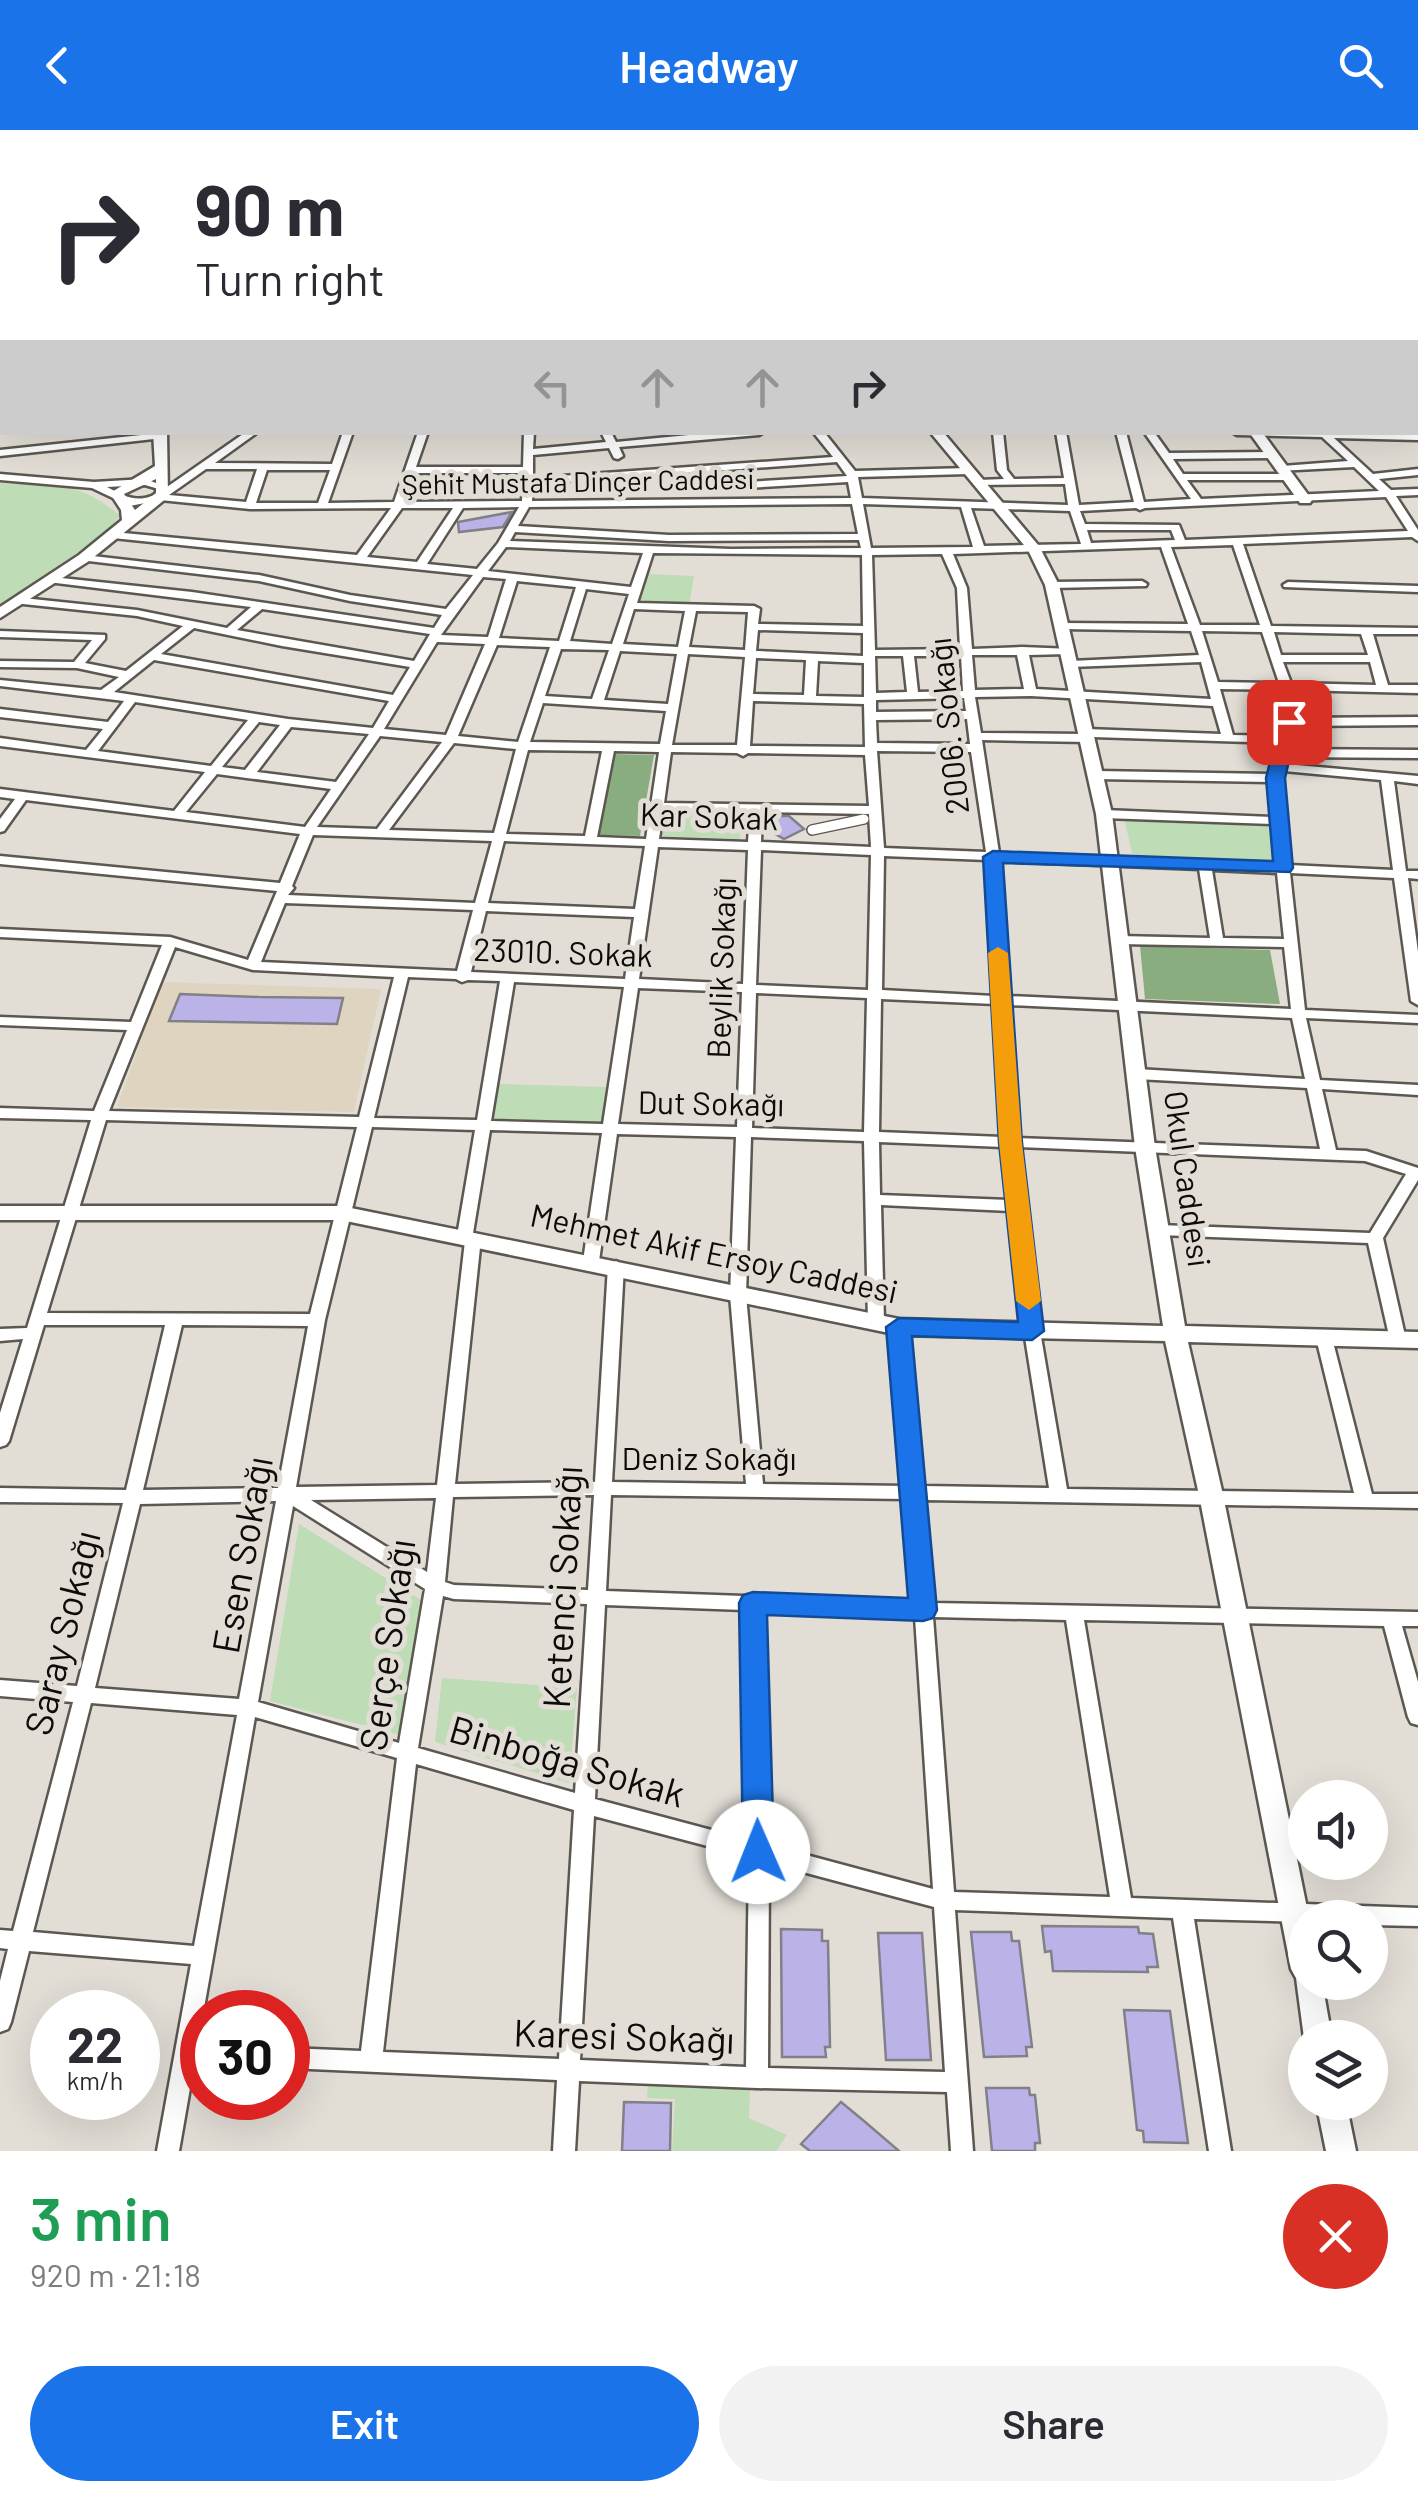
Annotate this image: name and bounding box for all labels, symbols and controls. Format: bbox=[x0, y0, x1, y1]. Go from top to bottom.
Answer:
icon: back bbox=[30, 38, 85, 93]
text: Headway bbox=[619, 38, 799, 92]
icon: search bbox=[1333, 38, 1388, 93]
text: 90 m bbox=[195, 166, 345, 250]
icon: right bbox=[30, 170, 160, 300]
text: Turn right bbox=[195, 251, 385, 305]
icon: left bbox=[525, 360, 580, 415]
icon: ahead bbox=[630, 360, 685, 415]
icon: ahead bbox=[735, 360, 790, 415]
icon: right bbox=[840, 360, 895, 415]
street label: Şehit Mustafa Dinçer Caddesi bbox=[401, 461, 755, 501]
street label: 2006. Sokağı bbox=[919, 636, 975, 816]
pin bbox=[1247, 680, 1332, 765]
icon: arrive bbox=[1262, 695, 1317, 750]
street label: Kar Sokak bbox=[639, 794, 779, 836]
street label: Beylik Sokağı bbox=[698, 877, 742, 1059]
street label: 23010. Sokak bbox=[473, 929, 653, 973]
street label: Dut Sokağı bbox=[637, 1082, 785, 1122]
street label: Okul Caddesi bbox=[1158, 1088, 1220, 1269]
street label: Mehmet Akif Ersoy Caddesi bbox=[527, 1194, 902, 1310]
street label: Deniz Sokağı bbox=[621, 1438, 797, 1476]
street label: Esen Sokağı bbox=[201, 1453, 281, 1657]
street label: Ketenci Sokağı bbox=[532, 1464, 590, 1709]
street label: Saray Sokağı bbox=[13, 1526, 109, 1739]
street label: Serçe Sokağı bbox=[348, 1536, 424, 1753]
street label: Binboğa Sokak bbox=[445, 1705, 690, 1816]
map controls bbox=[1288, 1780, 1388, 2120]
button: sound bbox=[1288, 1780, 1388, 1880]
position arrow bbox=[706, 1800, 810, 1904]
button: search bbox=[1288, 1900, 1388, 2000]
speed limit sign: 30 bbox=[180, 1990, 310, 2120]
street label: Karesi Sokağı bbox=[513, 2008, 735, 2062]
text: 22 bbox=[67, 2013, 123, 2073]
button: layers bbox=[1288, 2020, 1388, 2120]
text: km/h bbox=[67, 2065, 123, 2095]
text: 3 min bbox=[30, 2181, 172, 2253]
button: close bbox=[1283, 2184, 1388, 2289]
text: 920 m · 21:18 bbox=[30, 2255, 201, 2293]
button: Exit bbox=[30, 2366, 699, 2481]
button: Share bbox=[719, 2366, 1388, 2481]

